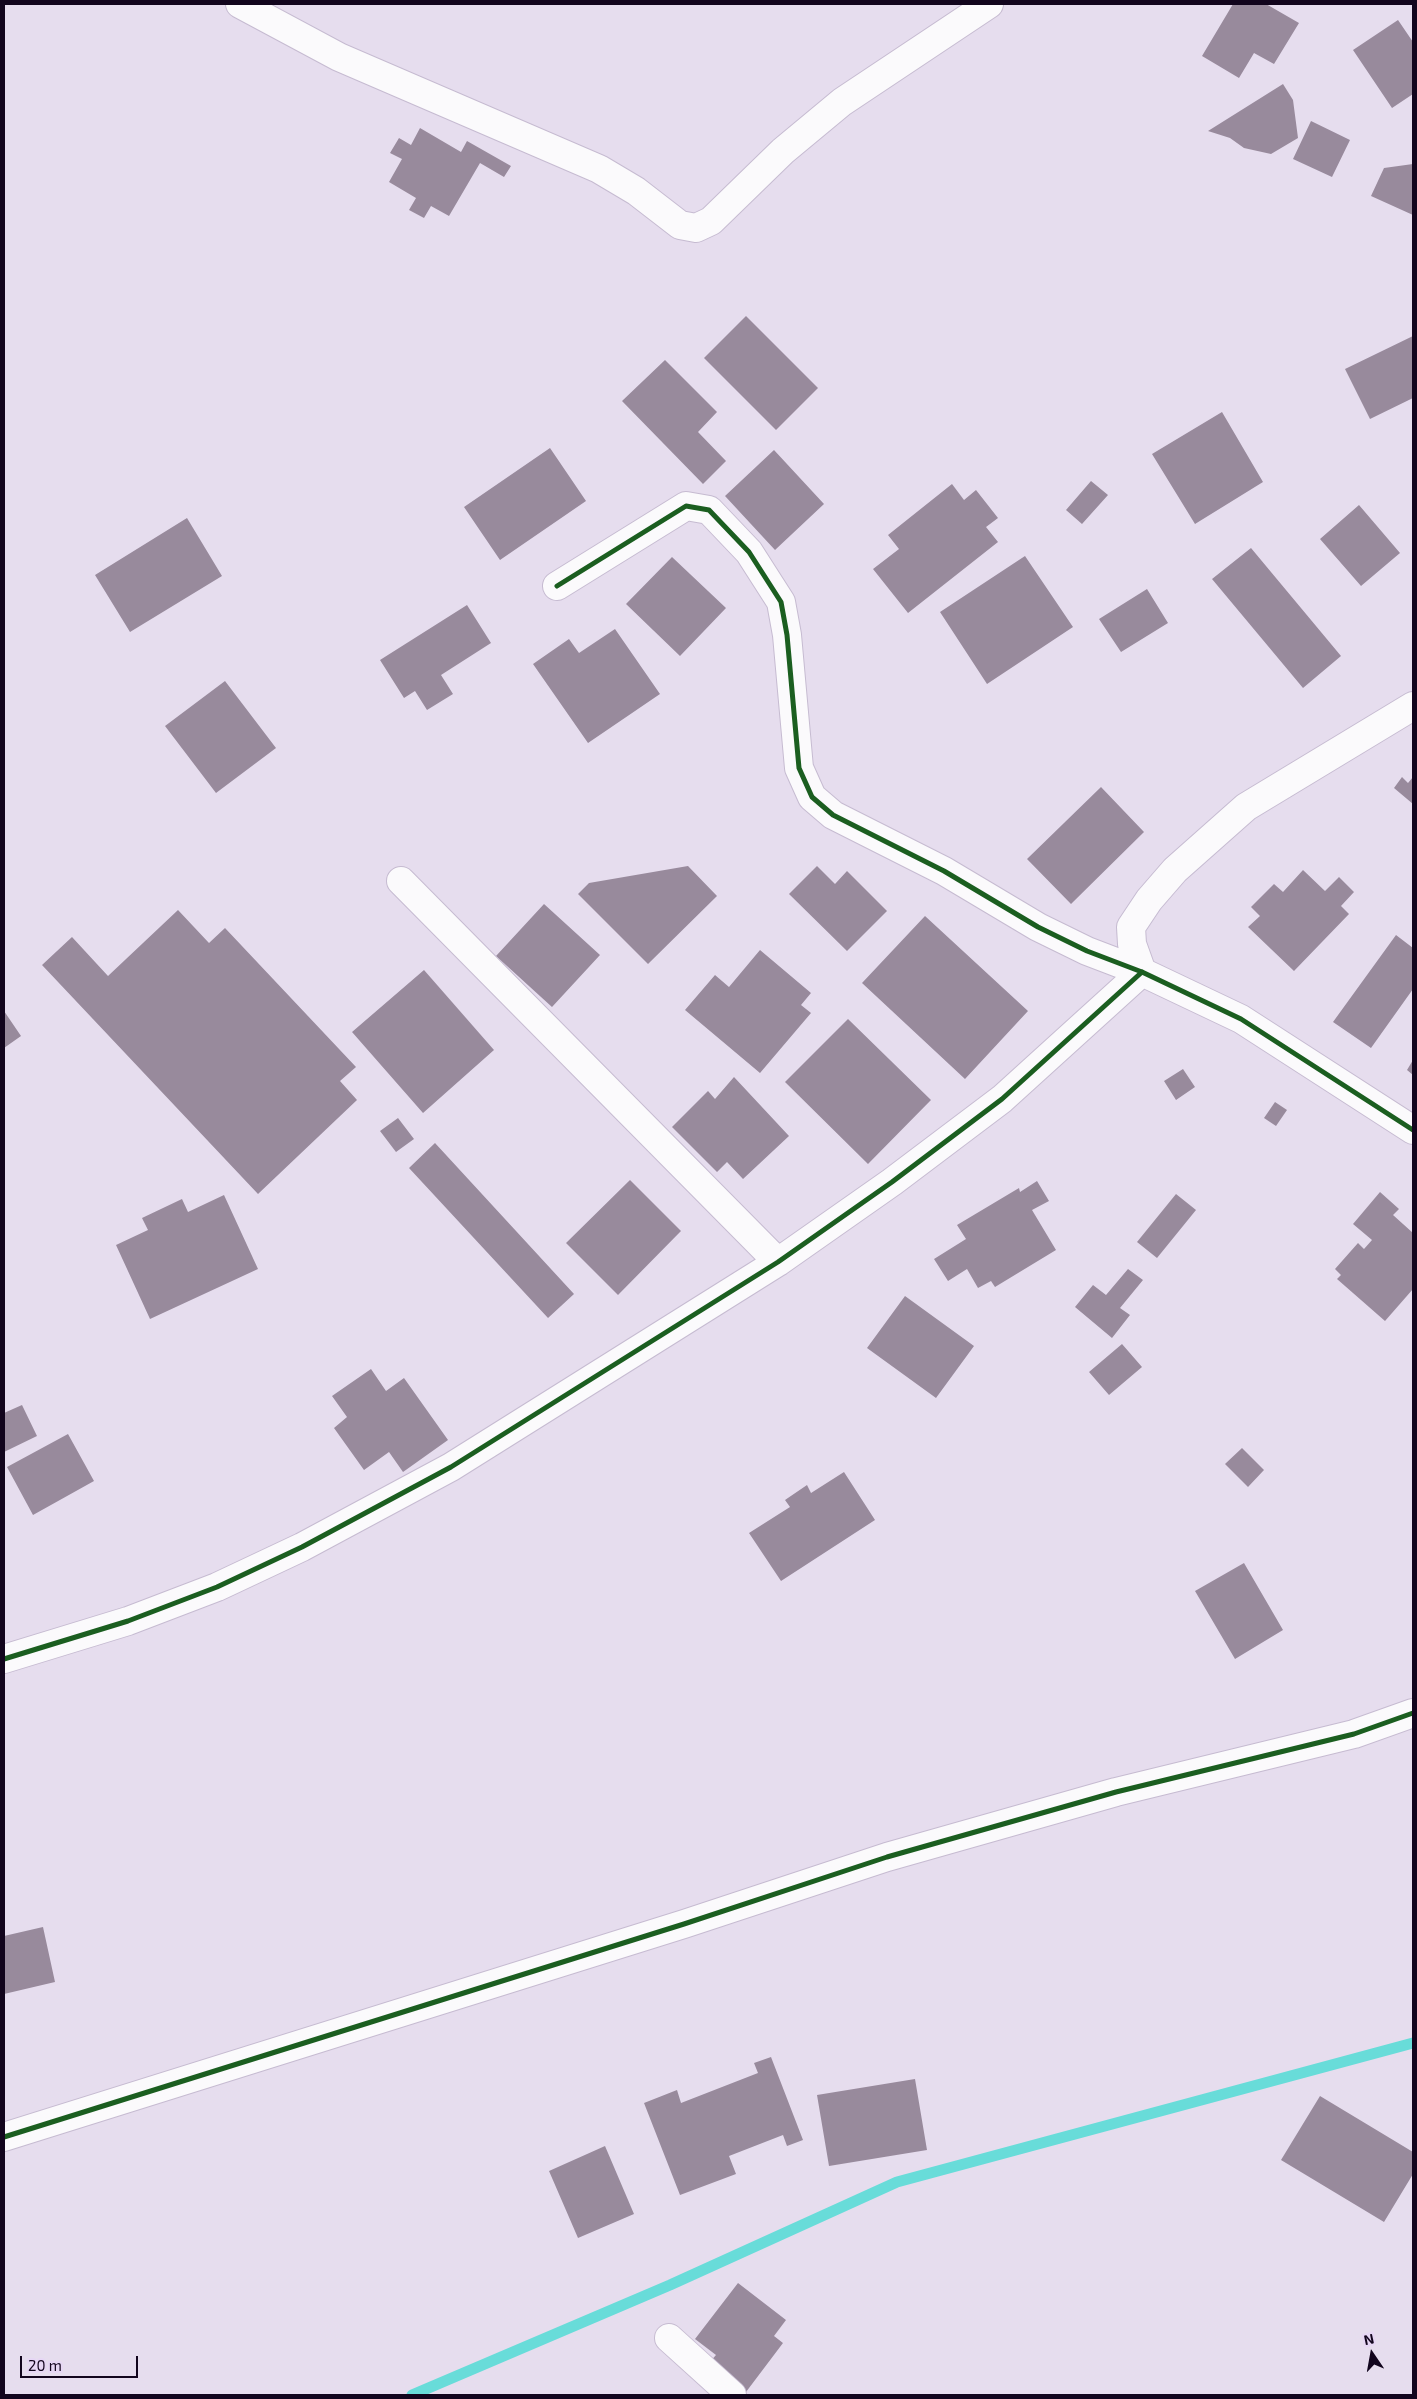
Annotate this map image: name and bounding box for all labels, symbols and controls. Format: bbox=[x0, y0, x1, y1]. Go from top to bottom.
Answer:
north arrow bbox=[1347, 2329, 1397, 2379]
text: N bbox=[1362, 2329, 1375, 2348]
scale bar bbox=[22, 2346, 140, 2378]
text: 20 m bbox=[28, 2356, 62, 2374]

